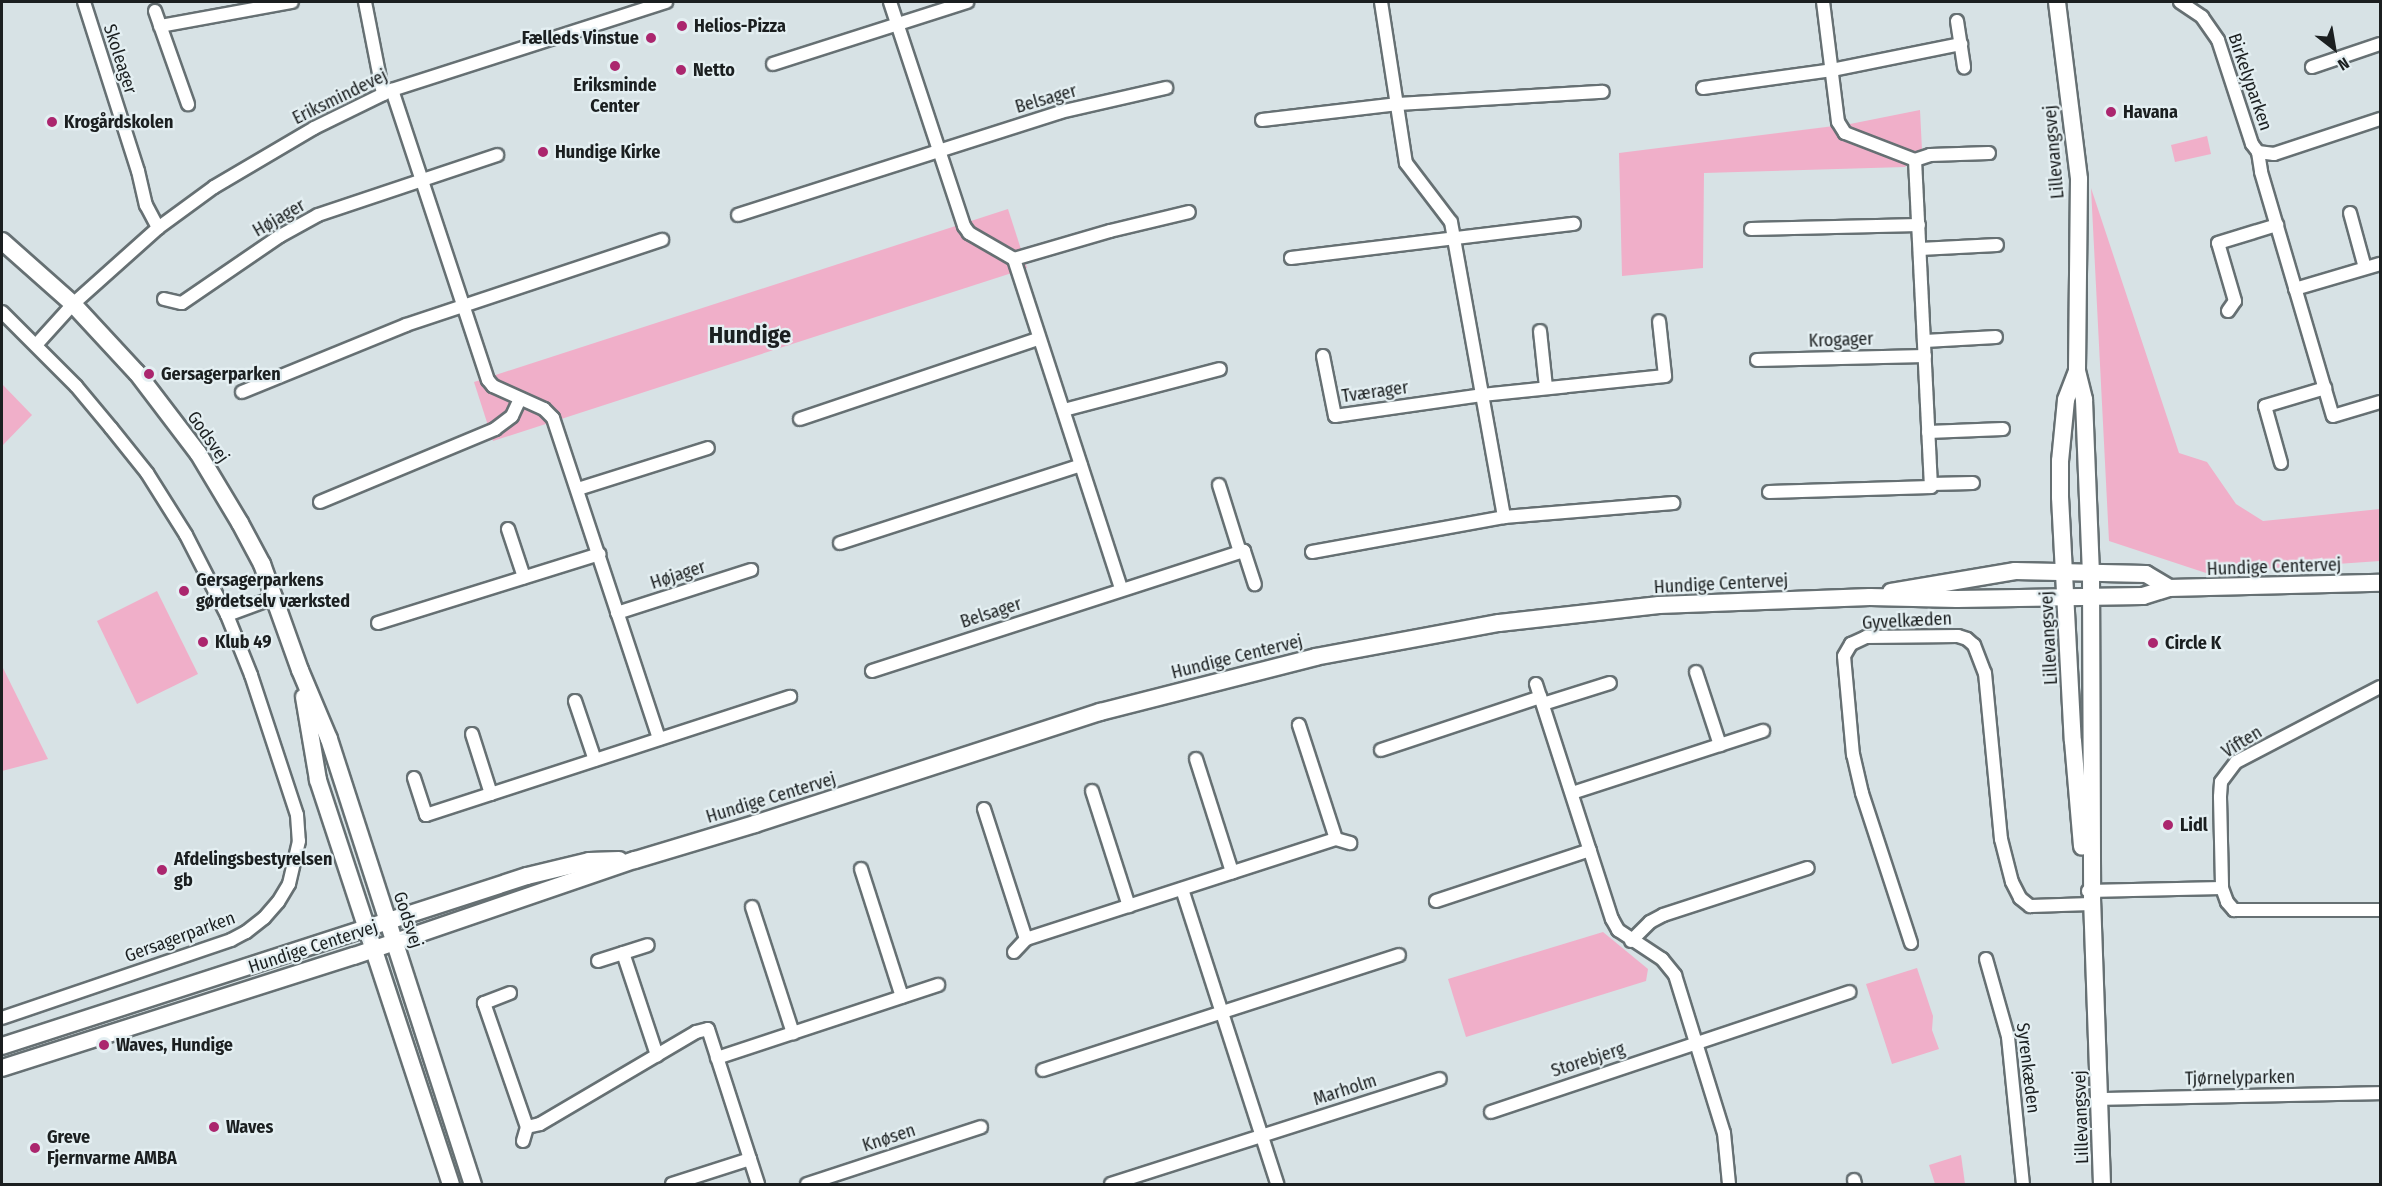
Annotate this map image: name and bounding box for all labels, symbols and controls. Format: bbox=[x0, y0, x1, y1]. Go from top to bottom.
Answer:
place label: Helios-Pizza bbox=[694, 15, 786, 37]
north arrow bbox=[2304, 18, 2364, 78]
marker: Helios-Pizza bbox=[675, 19, 689, 33]
street label: Skoleager bbox=[99, 21, 141, 97]
place label: Fælleds Vinstue bbox=[522, 27, 639, 49]
street label: Birkelyparken bbox=[2223, 30, 2277, 134]
marker: Fælleds Vinstue bbox=[644, 31, 658, 45]
text: N bbox=[2335, 53, 2353, 74]
marker: Eriksminde Center bbox=[608, 59, 622, 73]
place label: Netto bbox=[693, 59, 735, 81]
marker: Netto bbox=[674, 63, 688, 77]
street label: Eriksmindevej bbox=[289, 65, 391, 129]
place label: Eriksminde Center bbox=[573, 75, 657, 118]
street label: Belsager bbox=[1013, 80, 1079, 118]
place label: Havana bbox=[2123, 101, 2178, 123]
street label: Lillevangsvej bbox=[2039, 104, 2069, 200]
marker: Havana bbox=[2104, 105, 2118, 119]
place label: Krogårdskolen bbox=[64, 111, 173, 133]
marker: Krogårdskolen bbox=[45, 115, 59, 129]
place label: Hundige Kirke bbox=[555, 141, 660, 163]
marker: Hundige Kirke bbox=[536, 145, 550, 159]
street label: Højager bbox=[249, 194, 309, 242]
district label: Hundige bbox=[709, 322, 791, 350]
street label: Krogager bbox=[1808, 328, 1874, 352]
place label: Gersagerparken bbox=[161, 363, 281, 385]
marker: Gersagerparken bbox=[142, 367, 156, 381]
street label: Tværager bbox=[1340, 377, 1410, 407]
street label: Godsvej bbox=[182, 407, 234, 467]
street label: Hundige Centervej bbox=[2206, 554, 2342, 580]
street label: Højager bbox=[648, 556, 708, 594]
place label: Gersagerparkens gørdetselv værksted bbox=[196, 570, 350, 612]
street label: Hundige Centervej bbox=[1653, 570, 1789, 598]
marker: Gersagerparkens gørdetselv værksted bbox=[177, 584, 191, 598]
street label: Lillevangsvej bbox=[2036, 591, 2062, 685]
street label: Belsager bbox=[958, 593, 1024, 633]
street label: Gyvelkæden bbox=[1862, 608, 1952, 634]
street label: Hundige Centervej bbox=[1169, 630, 1305, 684]
place label: Klub 49 bbox=[215, 631, 271, 653]
place label: Circle K bbox=[2165, 632, 2221, 654]
marker: Klub 49 bbox=[196, 635, 210, 649]
marker: Circle K bbox=[2146, 636, 2160, 650]
street label: Viften bbox=[2218, 721, 2266, 763]
street label: Hundige Centervej bbox=[703, 768, 839, 828]
place label: Lidl bbox=[2180, 814, 2208, 836]
marker: Lidl bbox=[2161, 818, 2175, 832]
place label: Afdelingsbestyrelsen gb bbox=[174, 849, 332, 892]
marker: Afdelingsbestyrelsen gb bbox=[155, 863, 169, 877]
street label: Godsvej bbox=[389, 889, 427, 951]
street label: Gersagerparken bbox=[122, 907, 238, 967]
street label: Hundige Centervej bbox=[246, 916, 380, 978]
street label: Syrenkæden bbox=[2012, 1022, 2044, 1114]
place label: Waves, Hundige bbox=[116, 1034, 233, 1056]
marker: Waves, Hundige bbox=[97, 1038, 111, 1052]
street label: Storebjerg bbox=[1548, 1038, 1628, 1082]
street label: Tjørnelyparken bbox=[2185, 1066, 2295, 1090]
street label: Marholm bbox=[1311, 1070, 1379, 1110]
street label: Lillevangsvej bbox=[2069, 1070, 2093, 1164]
place label: Waves bbox=[226, 1116, 273, 1138]
street label: Knøsen bbox=[860, 1119, 918, 1157]
marker: Waves bbox=[207, 1120, 221, 1134]
place label: Greve Fjernvarme AMBA bbox=[47, 1127, 177, 1170]
marker: Greve Fjernvarme AMBA bbox=[28, 1141, 42, 1155]

